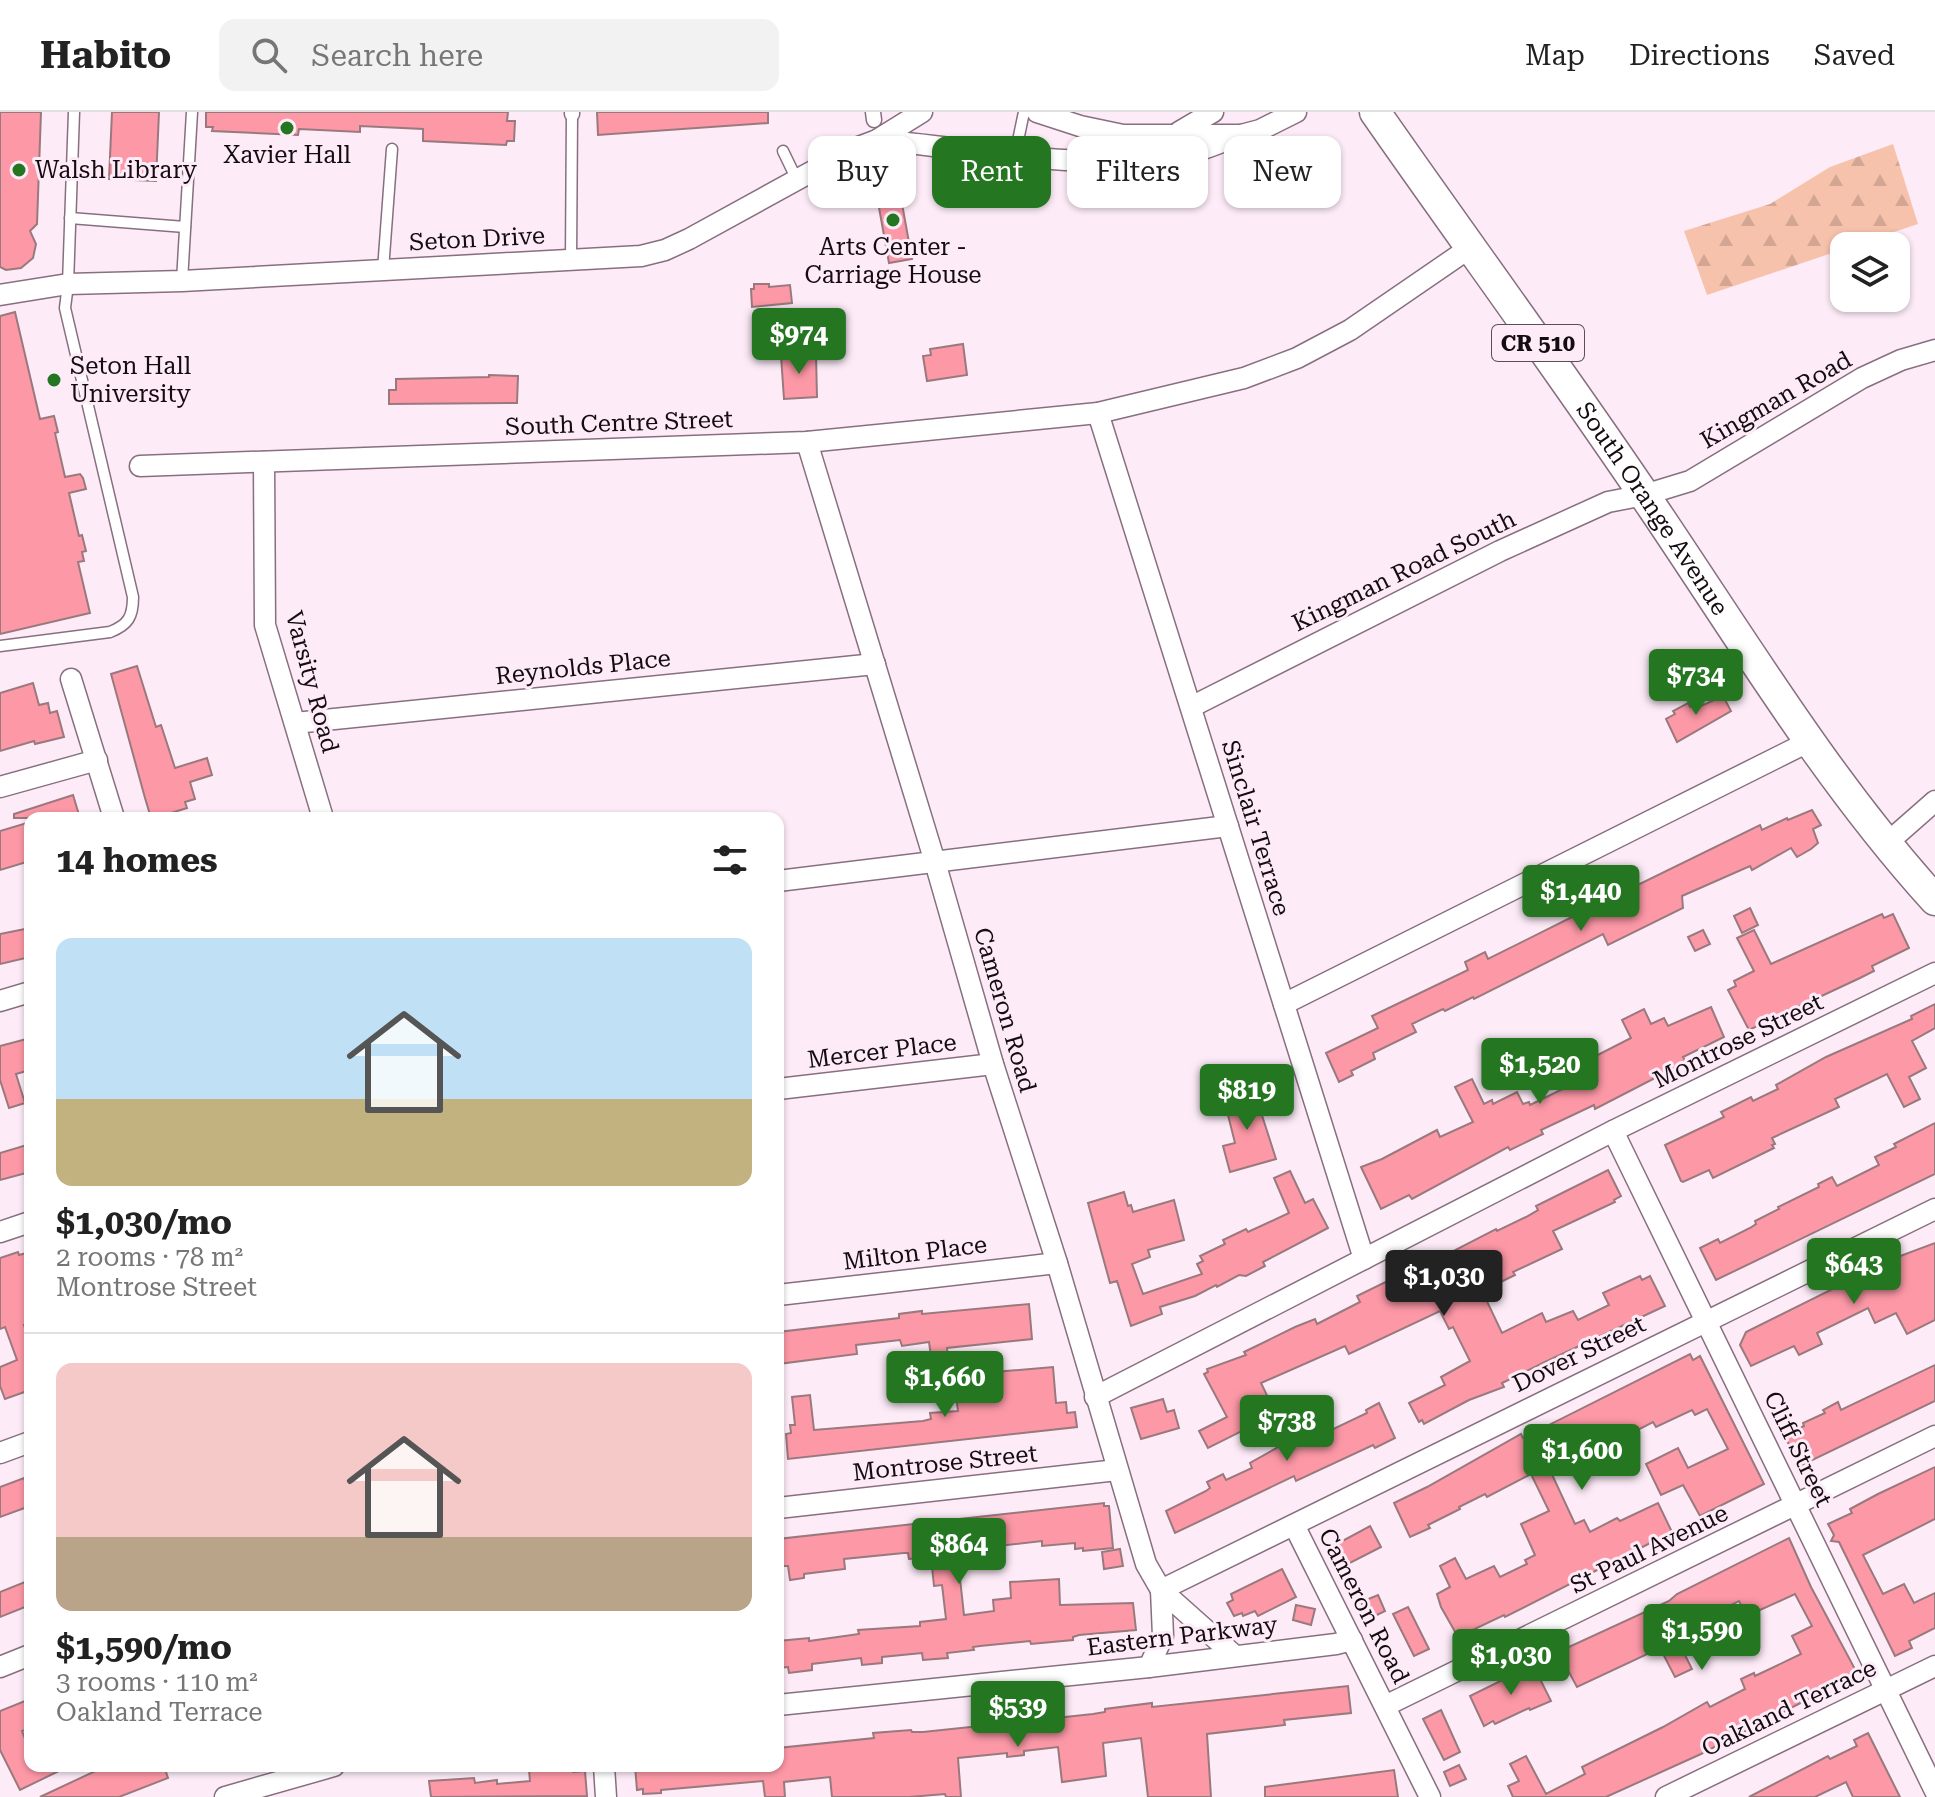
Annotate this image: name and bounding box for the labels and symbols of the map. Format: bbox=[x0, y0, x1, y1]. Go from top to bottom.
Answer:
marker: Xavier Hall bbox=[278, 119, 296, 137]
place label: Xavier Hall bbox=[223, 141, 351, 169]
place label: Walsh Library bbox=[35, 156, 198, 184]
marker: Walsh Library bbox=[10, 161, 28, 179]
marker: Arts Center - Carriage House bbox=[884, 211, 902, 229]
street label: Seton Drive bbox=[408, 221, 546, 257]
place label: Arts Center - Carriage House bbox=[805, 233, 981, 289]
pin: $974 bbox=[752, 308, 846, 376]
road number: CR 510 bbox=[1492, 325, 1584, 361]
street label: Kingman Road bbox=[1696, 345, 1856, 455]
place label: Seton Hall University bbox=[70, 352, 192, 408]
marker: Seton Hall University bbox=[45, 371, 63, 389]
street label: South Orange Avenue bbox=[1571, 397, 1734, 620]
street label: South Centre Street bbox=[504, 405, 734, 441]
street label: Kingman Road South bbox=[1288, 505, 1520, 637]
street label: Varsity Road bbox=[280, 608, 344, 756]
street label: Reynolds Place bbox=[494, 644, 672, 690]
pin: $734 bbox=[1649, 649, 1743, 717]
street label: Sinclair Terrace bbox=[1216, 737, 1296, 919]
pin: $1,440 bbox=[1516, 865, 1646, 933]
street label: Cameron Road bbox=[968, 924, 1042, 1096]
street label: Montrose Street bbox=[1648, 988, 1828, 1094]
street label: Mercer Place bbox=[806, 1028, 958, 1074]
pin: $1,520 bbox=[1475, 1038, 1605, 1106]
pin: $819 bbox=[1200, 1064, 1294, 1132]
street label: Milton Place bbox=[841, 1230, 989, 1276]
pin: $643 bbox=[1807, 1238, 1901, 1306]
pin: $1,030 bbox=[1379, 1250, 1509, 1318]
street label: Dover Street bbox=[1508, 1310, 1650, 1398]
pin: $1,660 bbox=[880, 1351, 1010, 1419]
street label: Cliff Street bbox=[1758, 1387, 1838, 1511]
pin: $738 bbox=[1240, 1395, 1334, 1463]
pin: $1,600 bbox=[1517, 1424, 1647, 1492]
street label: Montrose Street bbox=[851, 1439, 1039, 1487]
street label: St Paul Avenue bbox=[1566, 1499, 1732, 1599]
pin: $864 bbox=[912, 1518, 1006, 1586]
street label: Cameron Road bbox=[1313, 1524, 1415, 1688]
pin: $1,590 bbox=[1637, 1604, 1767, 1672]
street label: Eastern Parkway bbox=[1085, 1610, 1280, 1662]
pin: $1,030 bbox=[1446, 1629, 1576, 1697]
street label: Oakland Terrace bbox=[1697, 1654, 1881, 1762]
pin: $539 bbox=[971, 1681, 1065, 1749]

